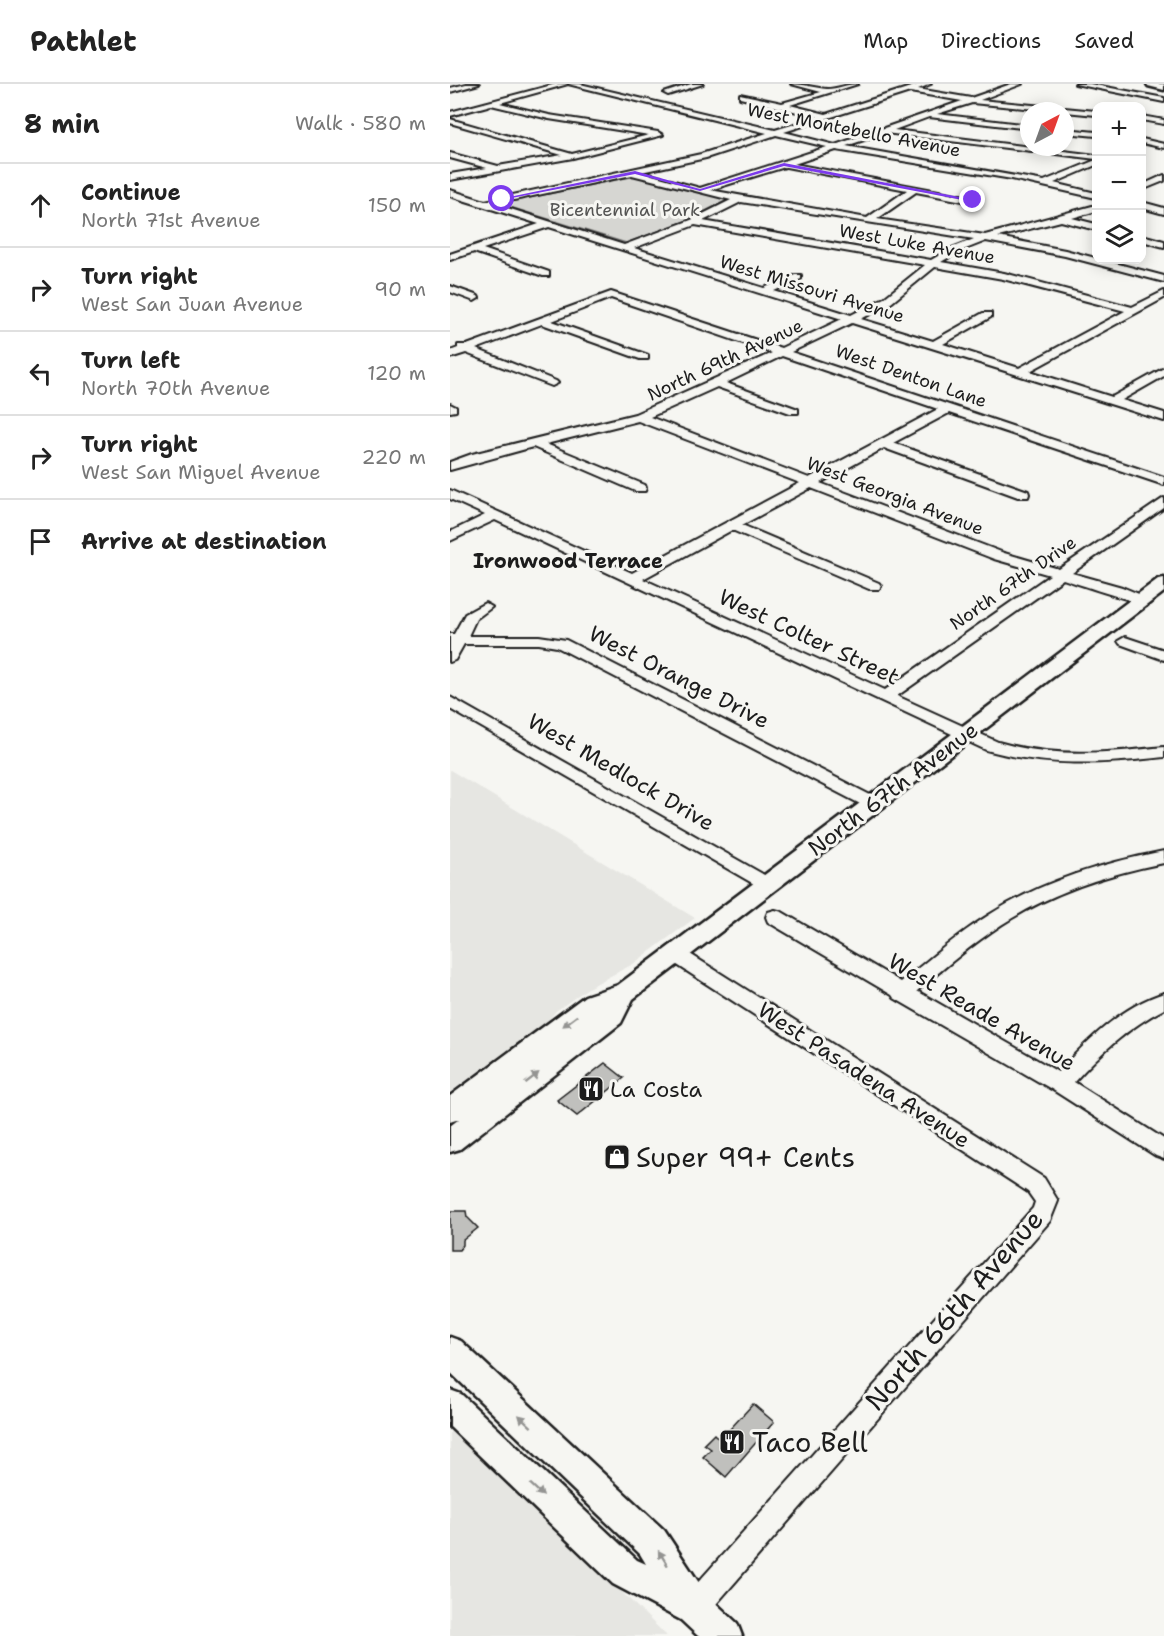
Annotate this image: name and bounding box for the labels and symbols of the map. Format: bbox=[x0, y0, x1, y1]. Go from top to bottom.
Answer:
street label: West Montebello Avenue bbox=[745, 98, 963, 162]
north arrow bbox=[1020, 102, 1074, 156]
route start bbox=[488, 185, 514, 211]
route end bbox=[959, 186, 985, 212]
park label: Bicentennial Park bbox=[550, 198, 700, 222]
street label: West Luke Avenue bbox=[837, 218, 997, 270]
street label: West Missouri Avenue bbox=[717, 249, 907, 329]
street label: North 69th Avenue bbox=[643, 313, 807, 407]
street label: West Denton Lane bbox=[832, 339, 990, 413]
street label: West Georgia Avenue bbox=[803, 451, 987, 541]
street label: North 67th Drive bbox=[945, 530, 1081, 636]
district label: Ironwood Terrace bbox=[473, 548, 663, 574]
street label: West Colter Street bbox=[714, 582, 904, 692]
street label: West Orange Drive bbox=[584, 619, 774, 735]
street label: West Medlock Drive bbox=[522, 707, 720, 837]
street label: North 67th Avenue bbox=[802, 715, 984, 863]
street label: West Reade Avenue bbox=[883, 947, 1081, 1077]
street label: West Pasadena Avenue bbox=[752, 995, 976, 1155]
one-way arrow bbox=[563, 1014, 578, 1026]
one-way arrow bbox=[524, 1071, 540, 1084]
restaurant icon: La Costa bbox=[576, 1074, 606, 1104]
place label: La Costa bbox=[610, 1075, 703, 1104]
place label: Super 99+ Cents bbox=[636, 1139, 855, 1176]
shop icon: Super 99+ Cents bbox=[602, 1142, 632, 1172]
street label: North 66th Avenue bbox=[856, 1202, 1052, 1418]
one-way arrow bbox=[517, 1414, 532, 1428]
place label: Taco Bell bbox=[752, 1424, 868, 1461]
restaurant icon: Taco Bell bbox=[717, 1427, 747, 1457]
one-way arrow bbox=[530, 1482, 544, 1496]
one-way arrow bbox=[657, 1550, 668, 1566]

